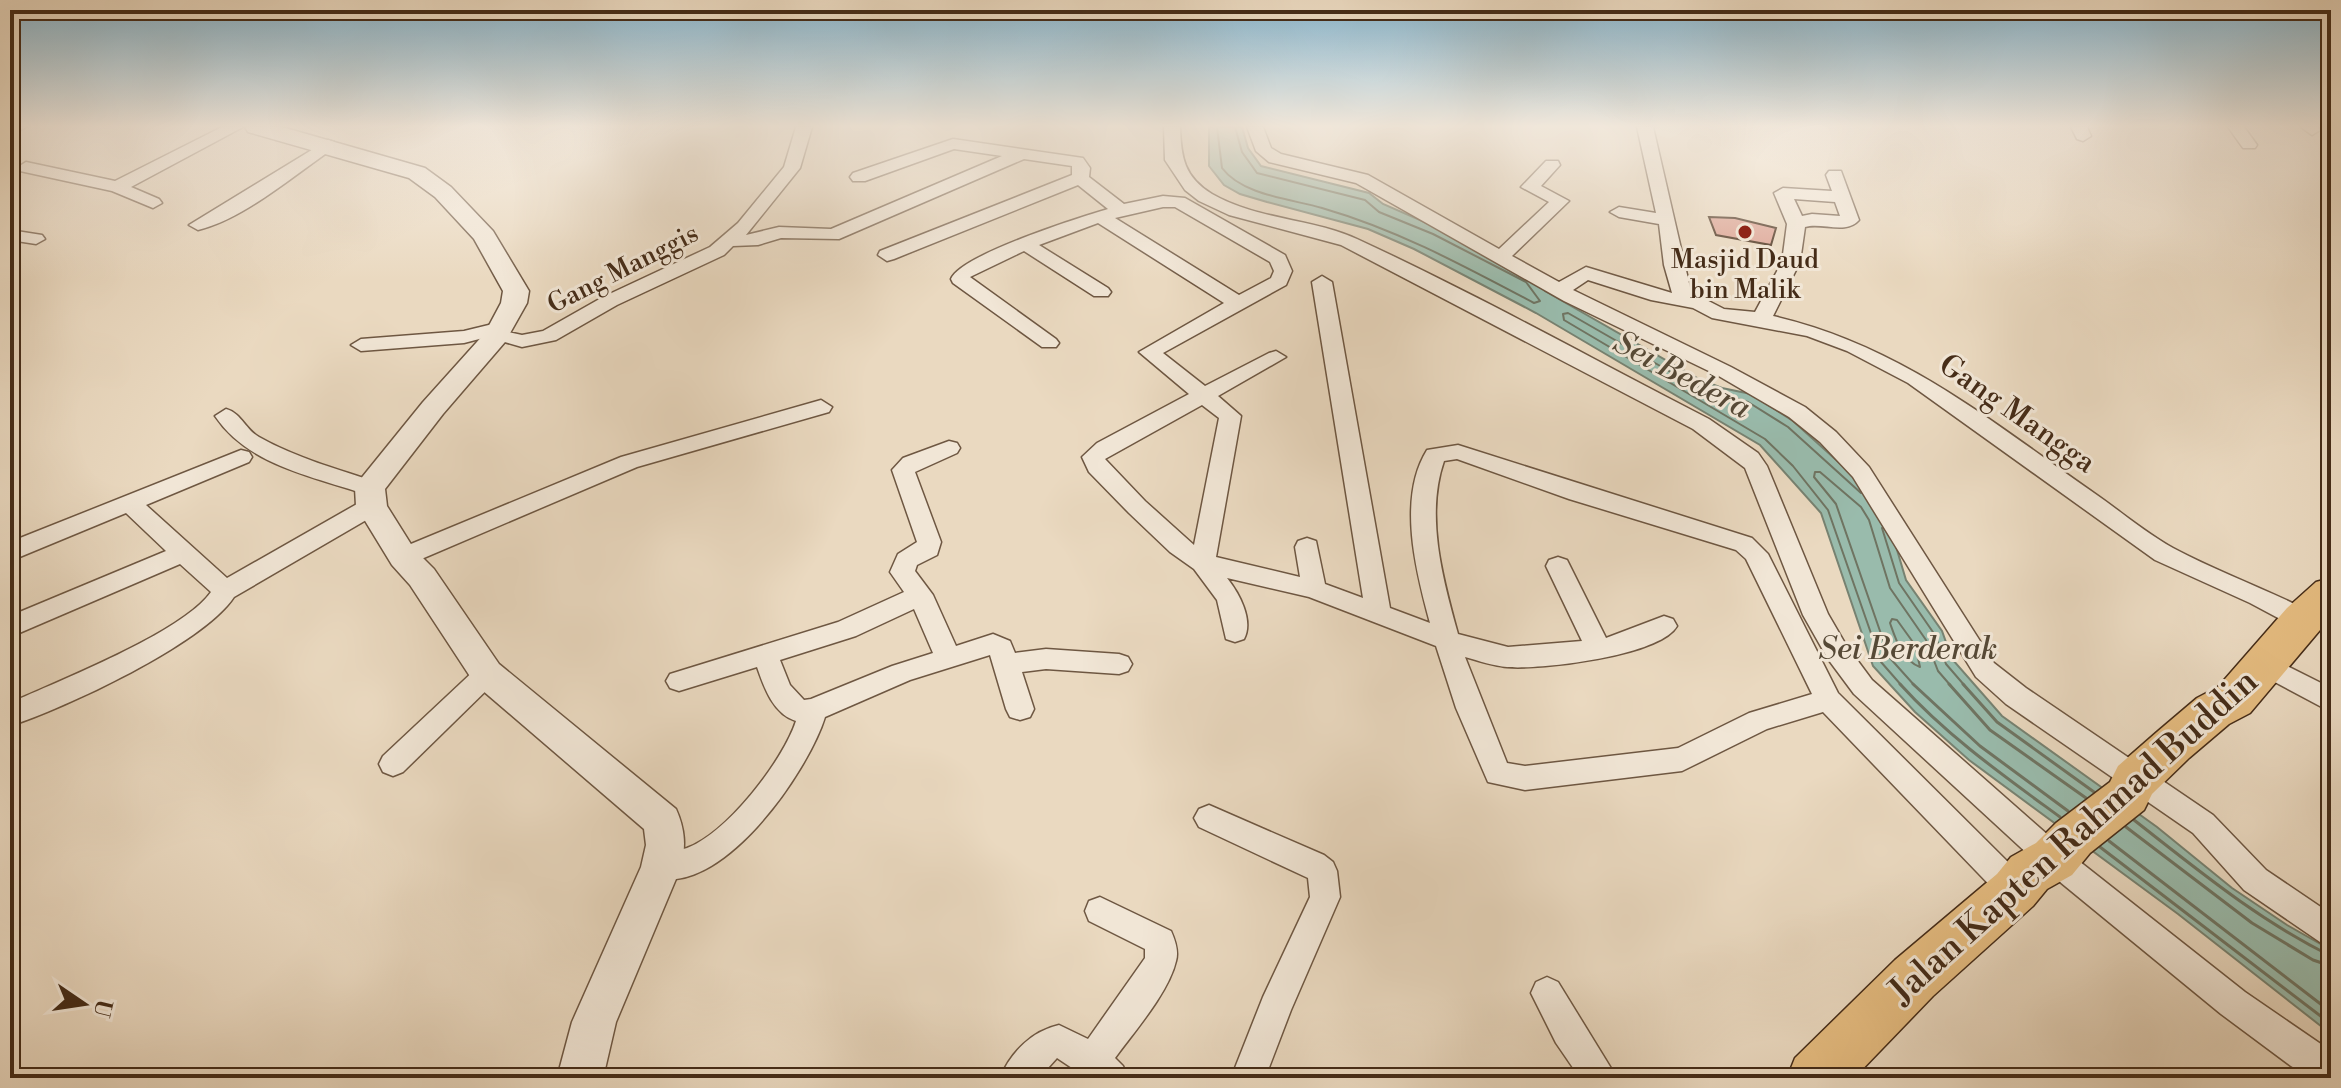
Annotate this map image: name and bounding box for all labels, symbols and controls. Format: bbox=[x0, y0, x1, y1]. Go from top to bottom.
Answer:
street label: Gang Manggis bbox=[542, 217, 704, 321]
marker: Masjid Daud bin Malik bbox=[1736, 223, 1754, 241]
place label: Masjid Daud bin Malik bbox=[1671, 244, 1819, 306]
water label: Sei Bedera bbox=[1607, 322, 1758, 428]
street label: Gang Mangga bbox=[1931, 346, 2103, 482]
water label: Sei Berderak bbox=[1818, 629, 1998, 669]
street label: Jalan Kapten Rahmad Buddin bbox=[1879, 660, 2268, 1016]
north arrow bbox=[44, 964, 124, 1044]
text: U bbox=[87, 997, 117, 1019]

